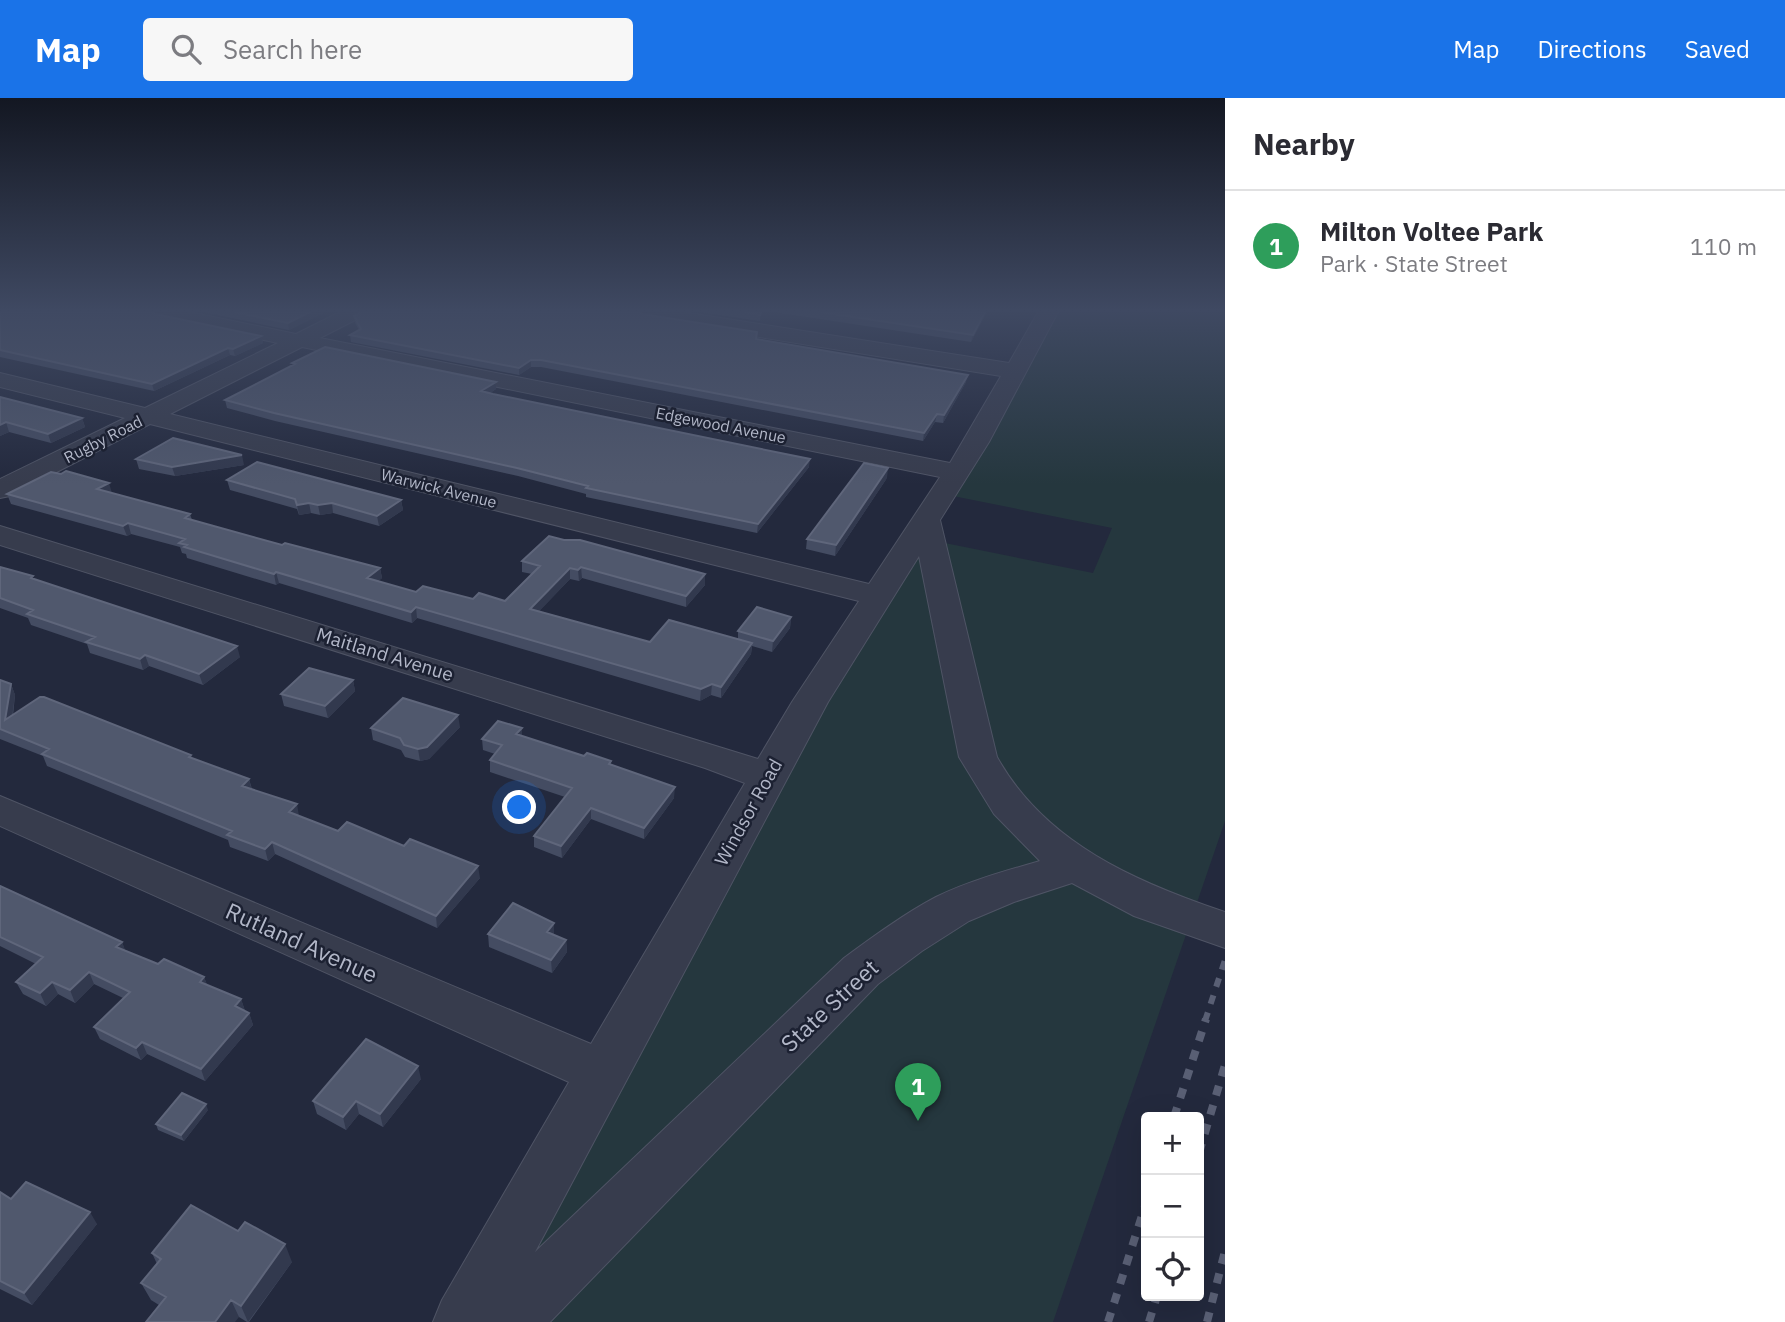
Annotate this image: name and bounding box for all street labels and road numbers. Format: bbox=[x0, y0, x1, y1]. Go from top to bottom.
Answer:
street label: Edgewood Avenue bbox=[654, 403, 788, 447]
street label: Rugby Road bbox=[60, 411, 146, 467]
street label: Warwick Avenue bbox=[379, 464, 499, 512]
street label: Maitland Avenue bbox=[314, 622, 456, 686]
street label: Windsor Road bbox=[709, 754, 787, 870]
street label: Rutland Avenue bbox=[221, 895, 383, 989]
street label: State Street bbox=[774, 952, 884, 1058]

